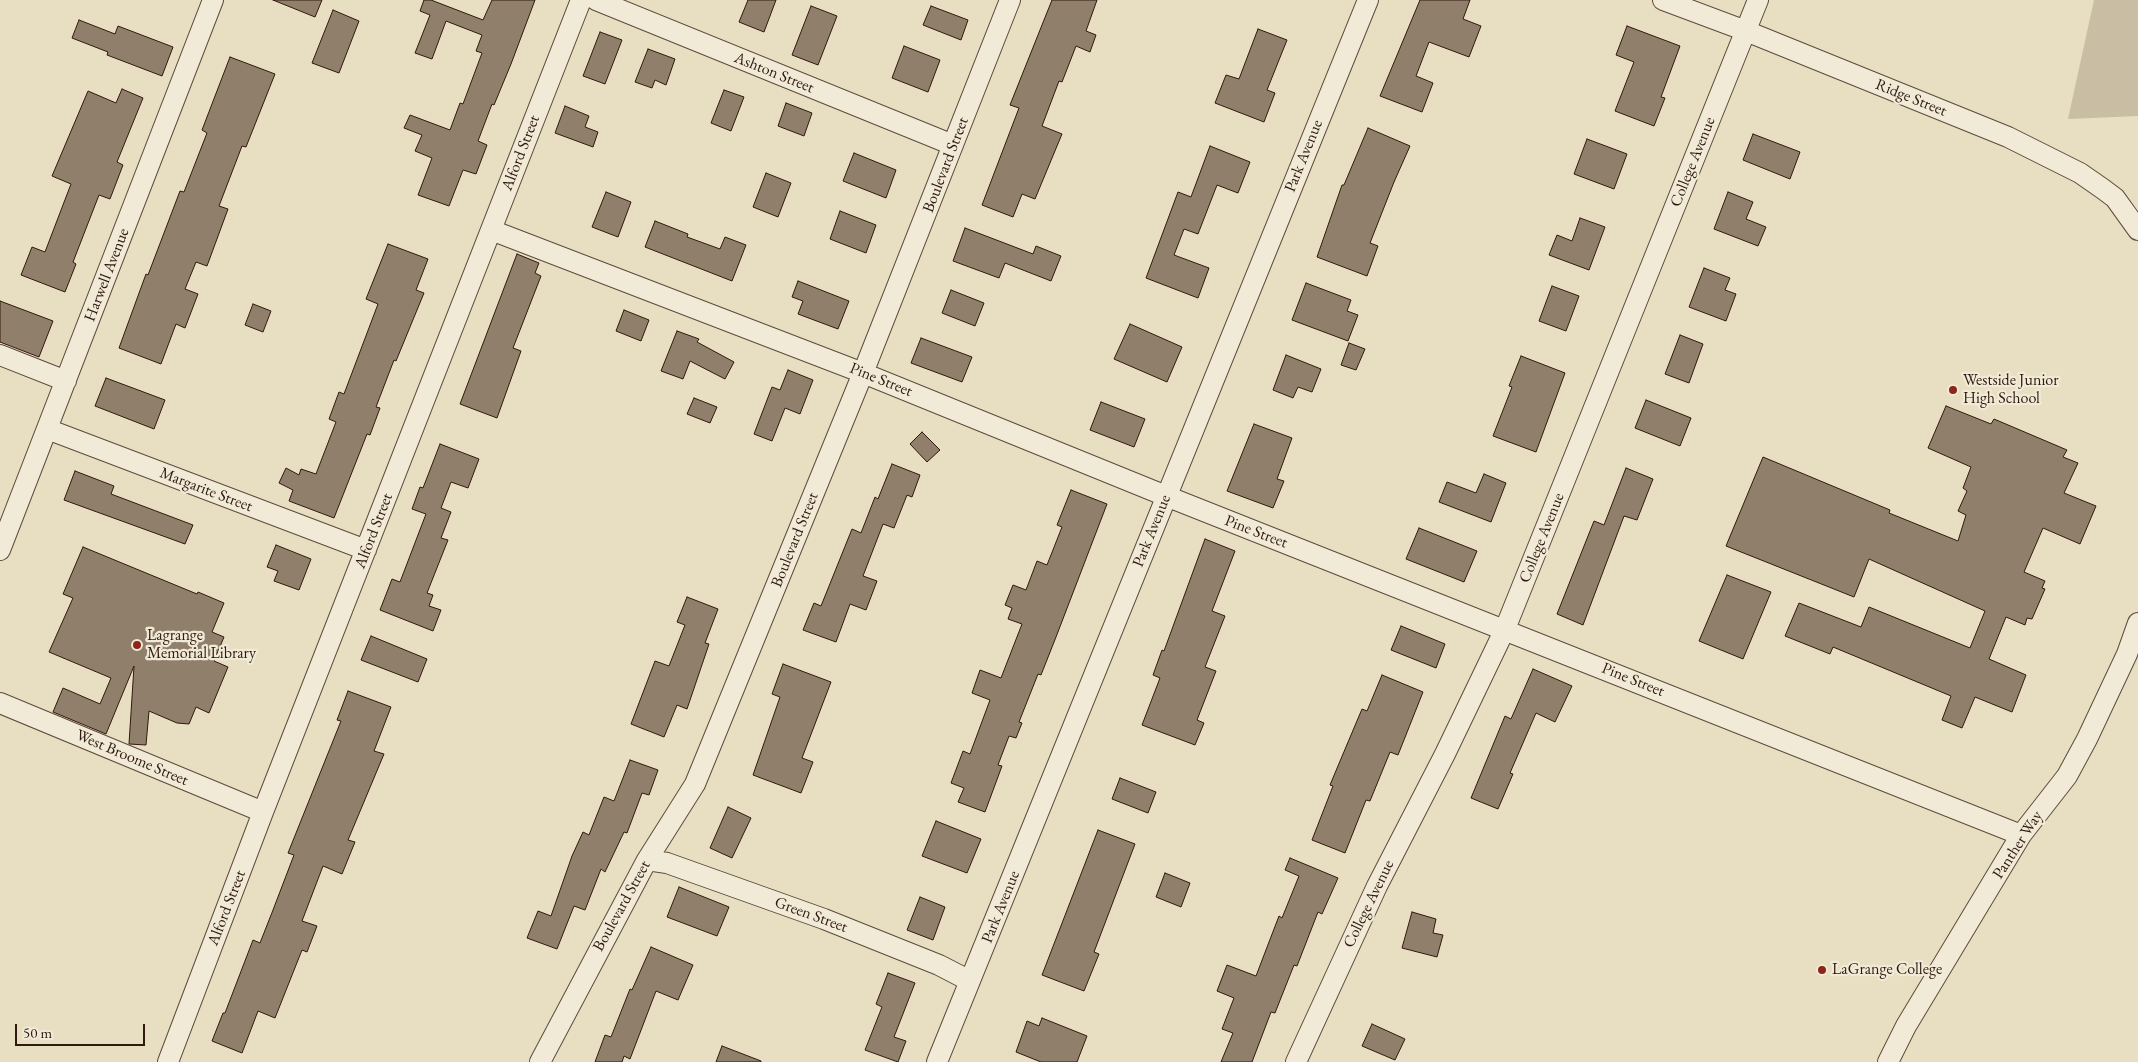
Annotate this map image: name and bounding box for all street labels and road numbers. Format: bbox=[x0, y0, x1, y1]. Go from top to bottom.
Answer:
street label: Ashton Street bbox=[731, 48, 817, 98]
street label: Ridge Street bbox=[1873, 75, 1949, 121]
street label: Alford Street bbox=[498, 113, 544, 193]
street label: College Avenue bbox=[1666, 114, 1720, 210]
street label: Boulevard Street bbox=[919, 115, 973, 215]
street label: Park Avenue bbox=[1281, 117, 1327, 195]
street label: Harwell Avenue bbox=[80, 226, 134, 324]
street label: Pine Street bbox=[847, 359, 915, 401]
street label: Margarite Street bbox=[157, 463, 255, 517]
street label: Boulevard Street bbox=[767, 490, 823, 590]
street label: College Avenue bbox=[1515, 490, 1569, 586]
street label: Alford Street bbox=[351, 491, 397, 571]
street label: Park Avenue bbox=[1129, 492, 1175, 570]
street label: Pine Street bbox=[1222, 511, 1290, 553]
street label: Pine Street bbox=[1599, 659, 1667, 701]
street label: West Broome Street bbox=[73, 726, 191, 790]
street label: Panther Way bbox=[1989, 807, 2047, 883]
street label: Boulevard Street bbox=[589, 857, 655, 955]
street label: College Avenue bbox=[1339, 857, 1399, 951]
street label: Alford Street bbox=[204, 868, 250, 948]
street label: Park Avenue bbox=[978, 868, 1024, 946]
street label: Green Street bbox=[772, 893, 850, 937]

